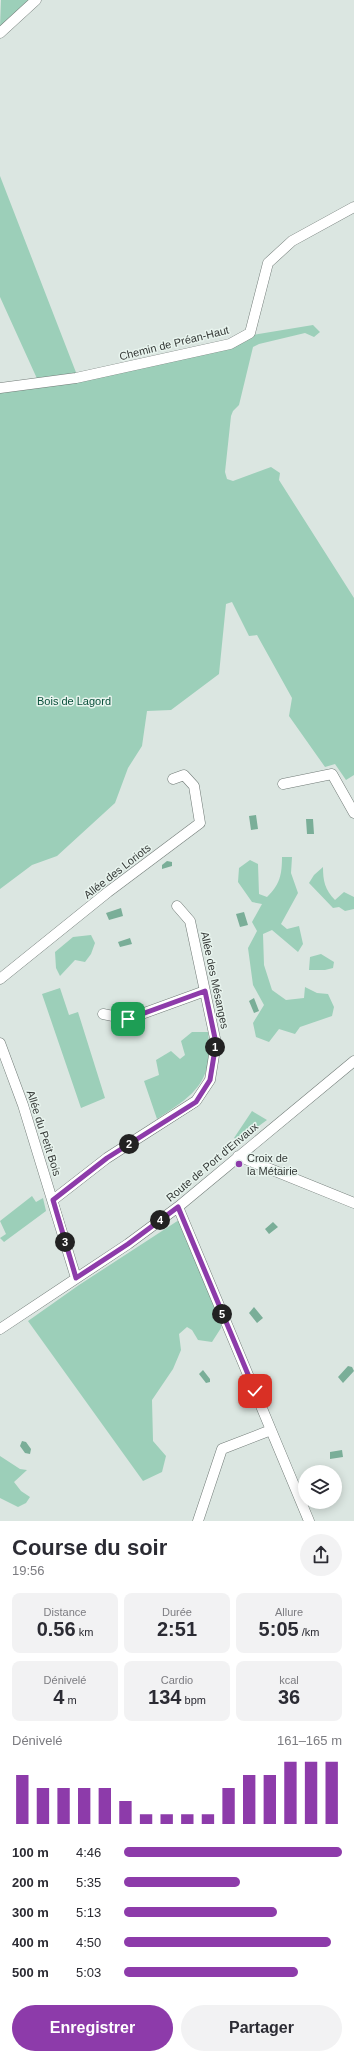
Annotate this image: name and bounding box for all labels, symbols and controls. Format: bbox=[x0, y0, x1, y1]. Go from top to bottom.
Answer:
street label: Chemin de Préan-Haut bbox=[118, 324, 230, 362]
park label: Bois de Lagord bbox=[37, 695, 111, 707]
street label: Allée des Loriots bbox=[81, 841, 153, 901]
street label: Allée des Mésanges bbox=[199, 930, 231, 1030]
pin bbox=[111, 1002, 145, 1036]
icon: arrive bbox=[117, 1008, 139, 1030]
pin: 1 bbox=[205, 1037, 225, 1057]
text: 1 bbox=[212, 1041, 218, 1053]
street label: Allée du Petit Bois bbox=[24, 1089, 64, 1178]
street label: Route de Port d'Envaux bbox=[164, 1120, 261, 1204]
pin: 2 bbox=[119, 1134, 139, 1154]
text: 2 bbox=[126, 1138, 132, 1150]
place label: Croix de la Métairie bbox=[247, 1152, 298, 1177]
marker: Croix de la Métairie bbox=[234, 1159, 244, 1169]
pin: 4 bbox=[150, 1210, 170, 1230]
text: 4 bbox=[157, 1214, 163, 1226]
pin: 3 bbox=[55, 1232, 75, 1252]
text: 3 bbox=[62, 1236, 68, 1248]
pin: 5 bbox=[212, 1304, 232, 1324]
text: 5 bbox=[219, 1308, 225, 1320]
pin bbox=[238, 1374, 272, 1408]
icon: check bbox=[244, 1380, 266, 1402]
map controls bbox=[298, 1465, 342, 1509]
button: layers bbox=[298, 1465, 342, 1509]
button: share bbox=[300, 1534, 342, 1576]
text: Course du soir bbox=[12, 1535, 167, 1560]
text: 19:56 bbox=[12, 1563, 45, 1578]
text: Distance bbox=[44, 1606, 86, 1618]
text: Durée bbox=[162, 1606, 192, 1618]
text: Allure bbox=[275, 1606, 303, 1618]
text: 0.56 bbox=[37, 1618, 76, 1640]
text: 2:51 bbox=[157, 1618, 197, 1640]
text: 5:05 bbox=[259, 1618, 299, 1640]
text: km bbox=[76, 1626, 93, 1638]
text: /km bbox=[299, 1626, 319, 1638]
text: Dénivelé bbox=[44, 1674, 86, 1686]
text: Cardio bbox=[161, 1674, 193, 1686]
text: kcal bbox=[279, 1674, 299, 1686]
text: 4 bbox=[53, 1686, 64, 1708]
text: 134 bbox=[148, 1686, 181, 1708]
text: 36 bbox=[278, 1686, 300, 1708]
text: m bbox=[64, 1694, 77, 1706]
text: bpm bbox=[181, 1694, 206, 1706]
text: Dénivelé bbox=[12, 1733, 63, 1748]
text: 161–165 m bbox=[277, 1733, 342, 1748]
text: 100 m bbox=[12, 1845, 49, 1860]
text: 4:46 bbox=[76, 1845, 101, 1860]
text: 200 m bbox=[12, 1875, 49, 1890]
text: 5:35 bbox=[76, 1875, 101, 1890]
text: 300 m bbox=[12, 1905, 49, 1920]
text: 5:13 bbox=[76, 1905, 101, 1920]
text: 400 m bbox=[12, 1935, 49, 1950]
text: 4:50 bbox=[76, 1935, 101, 1950]
text: 500 m bbox=[12, 1965, 49, 1980]
text: 5:03 bbox=[76, 1965, 101, 1980]
button: Enregistrer bbox=[12, 2005, 173, 2051]
button: Partager bbox=[181, 2005, 342, 2051]

